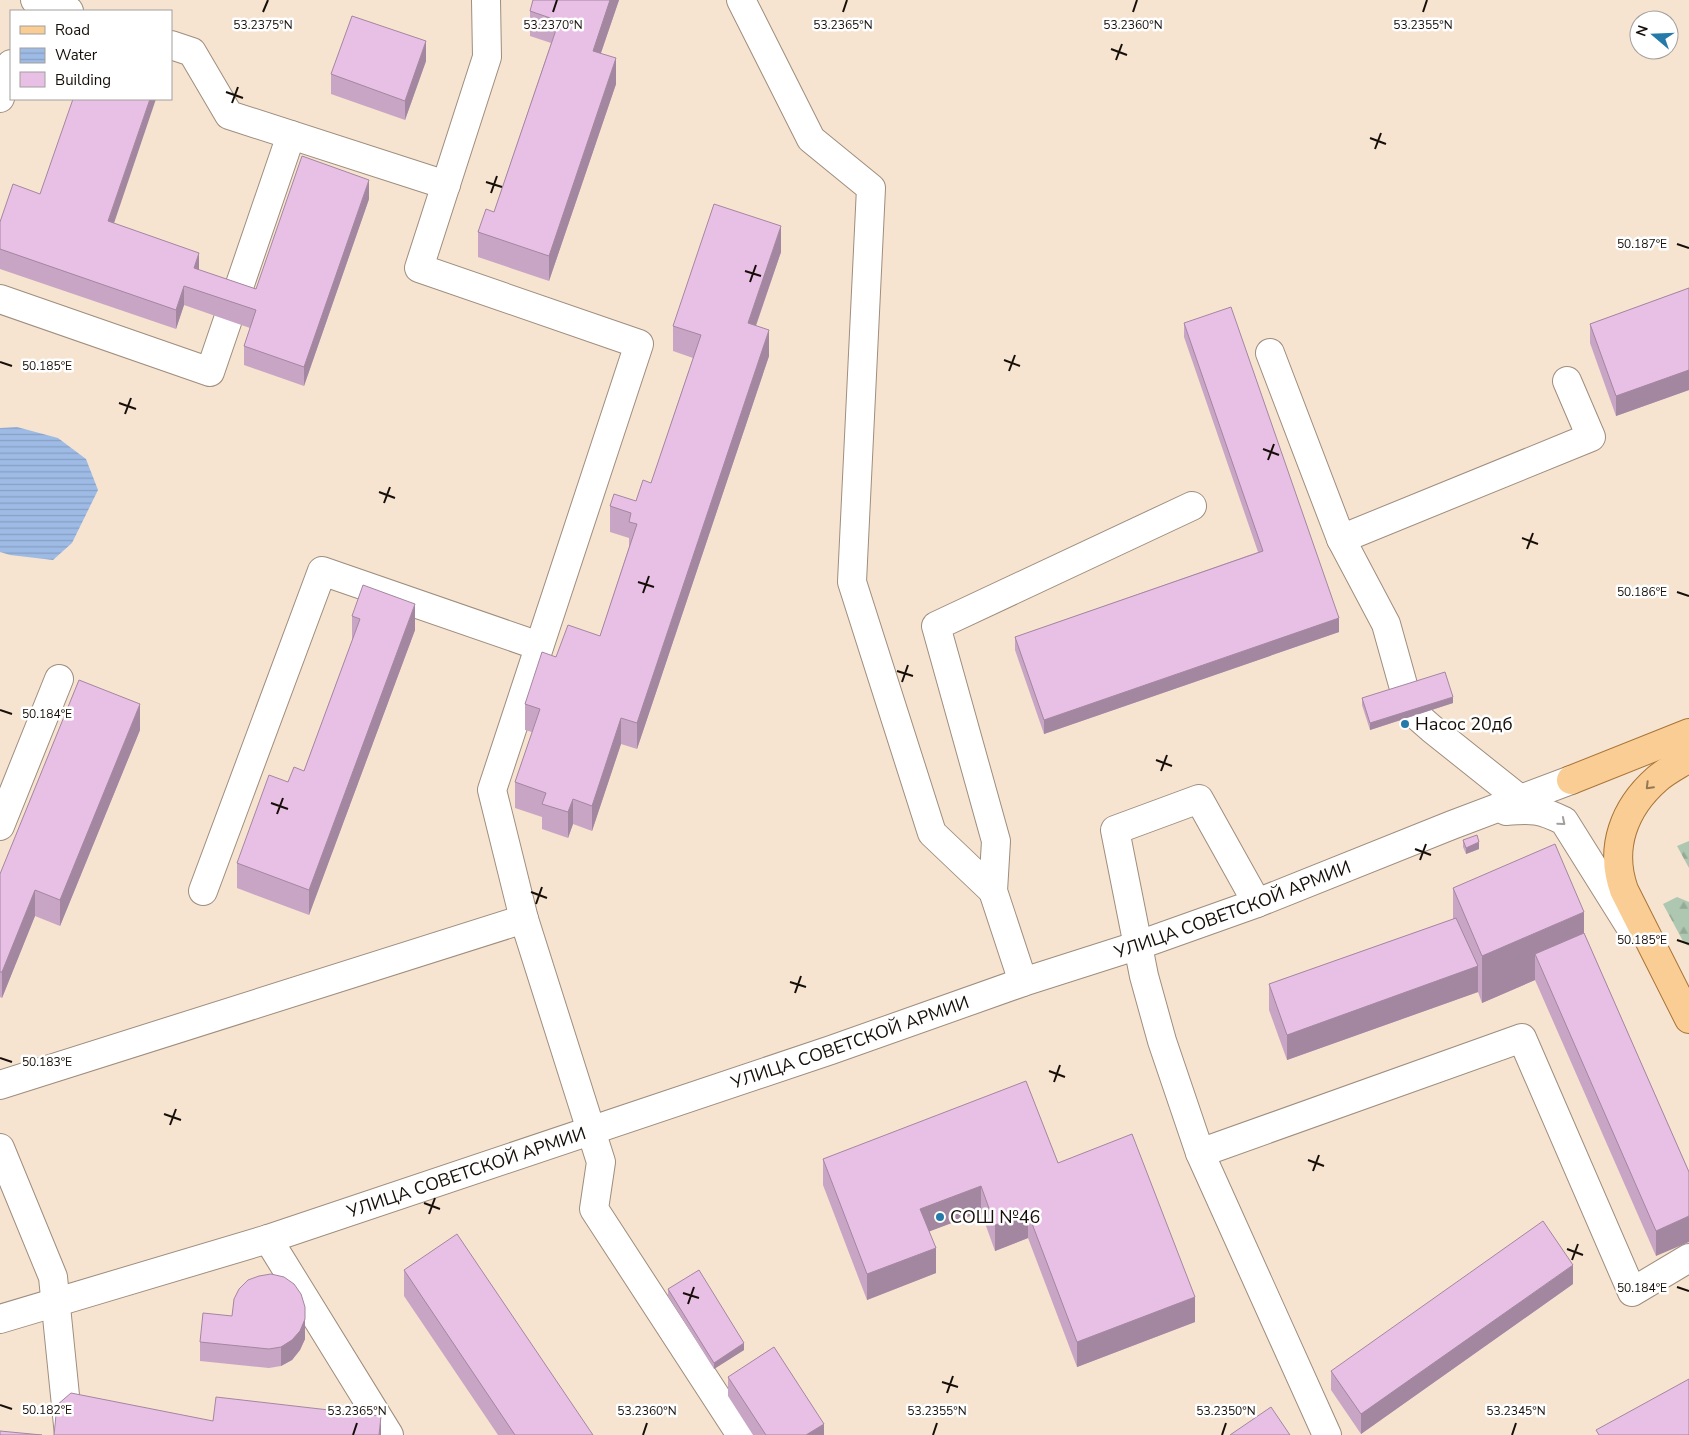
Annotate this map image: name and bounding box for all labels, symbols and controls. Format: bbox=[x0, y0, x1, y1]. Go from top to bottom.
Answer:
legend bbox=[10, 10, 172, 100]
north arrow bbox=[1629, 10, 1679, 60]
text: 53.2375°N bbox=[233, 17, 293, 33]
text: 53.2370°N bbox=[523, 17, 583, 33]
text: 53.2365°N bbox=[813, 17, 873, 33]
text: 53.2360°N bbox=[1103, 17, 1163, 33]
text: 53.2355°N bbox=[1393, 17, 1453, 33]
text: Road bbox=[55, 20, 90, 40]
text: N bbox=[1631, 23, 1653, 39]
text: Water bbox=[55, 45, 98, 65]
text: Building bbox=[55, 70, 111, 90]
text: 50.187°E bbox=[1617, 236, 1667, 252]
text: 50.185°E bbox=[22, 358, 72, 374]
text: 50.186°E bbox=[1617, 584, 1667, 600]
text: 50.184°E bbox=[22, 706, 72, 722]
place label: Насос 20дб bbox=[1415, 712, 1513, 736]
marker: Насос 20дб bbox=[1399, 718, 1411, 730]
one-way arrow bbox=[1646, 780, 1655, 789]
one-way arrow bbox=[1556, 817, 1565, 826]
street label: УЛИЦА СОВЕТСКОЙ АРМИИ bbox=[1110, 855, 1354, 964]
text: 50.185°E bbox=[1617, 932, 1667, 948]
street label: УЛИЦА СОВЕТСКОЙ АРМИИ bbox=[727, 990, 972, 1095]
text: 50.183°E bbox=[22, 1054, 72, 1070]
street label: УЛИЦА СОВЕТСКОЙ АРМИИ bbox=[343, 1121, 589, 1224]
place label: СОШ №46 bbox=[950, 1205, 1040, 1229]
marker: СОШ №46 bbox=[934, 1211, 946, 1223]
text: 50.184°E bbox=[1617, 1280, 1667, 1296]
text: 50.182°E bbox=[22, 1402, 72, 1418]
text: 53.2365°N bbox=[327, 1403, 387, 1419]
text: 53.2360°N bbox=[617, 1403, 677, 1419]
text: 53.2355°N bbox=[907, 1403, 967, 1419]
text: 53.2350°N bbox=[1196, 1403, 1256, 1419]
text: 53.2345°N bbox=[1486, 1403, 1546, 1419]

